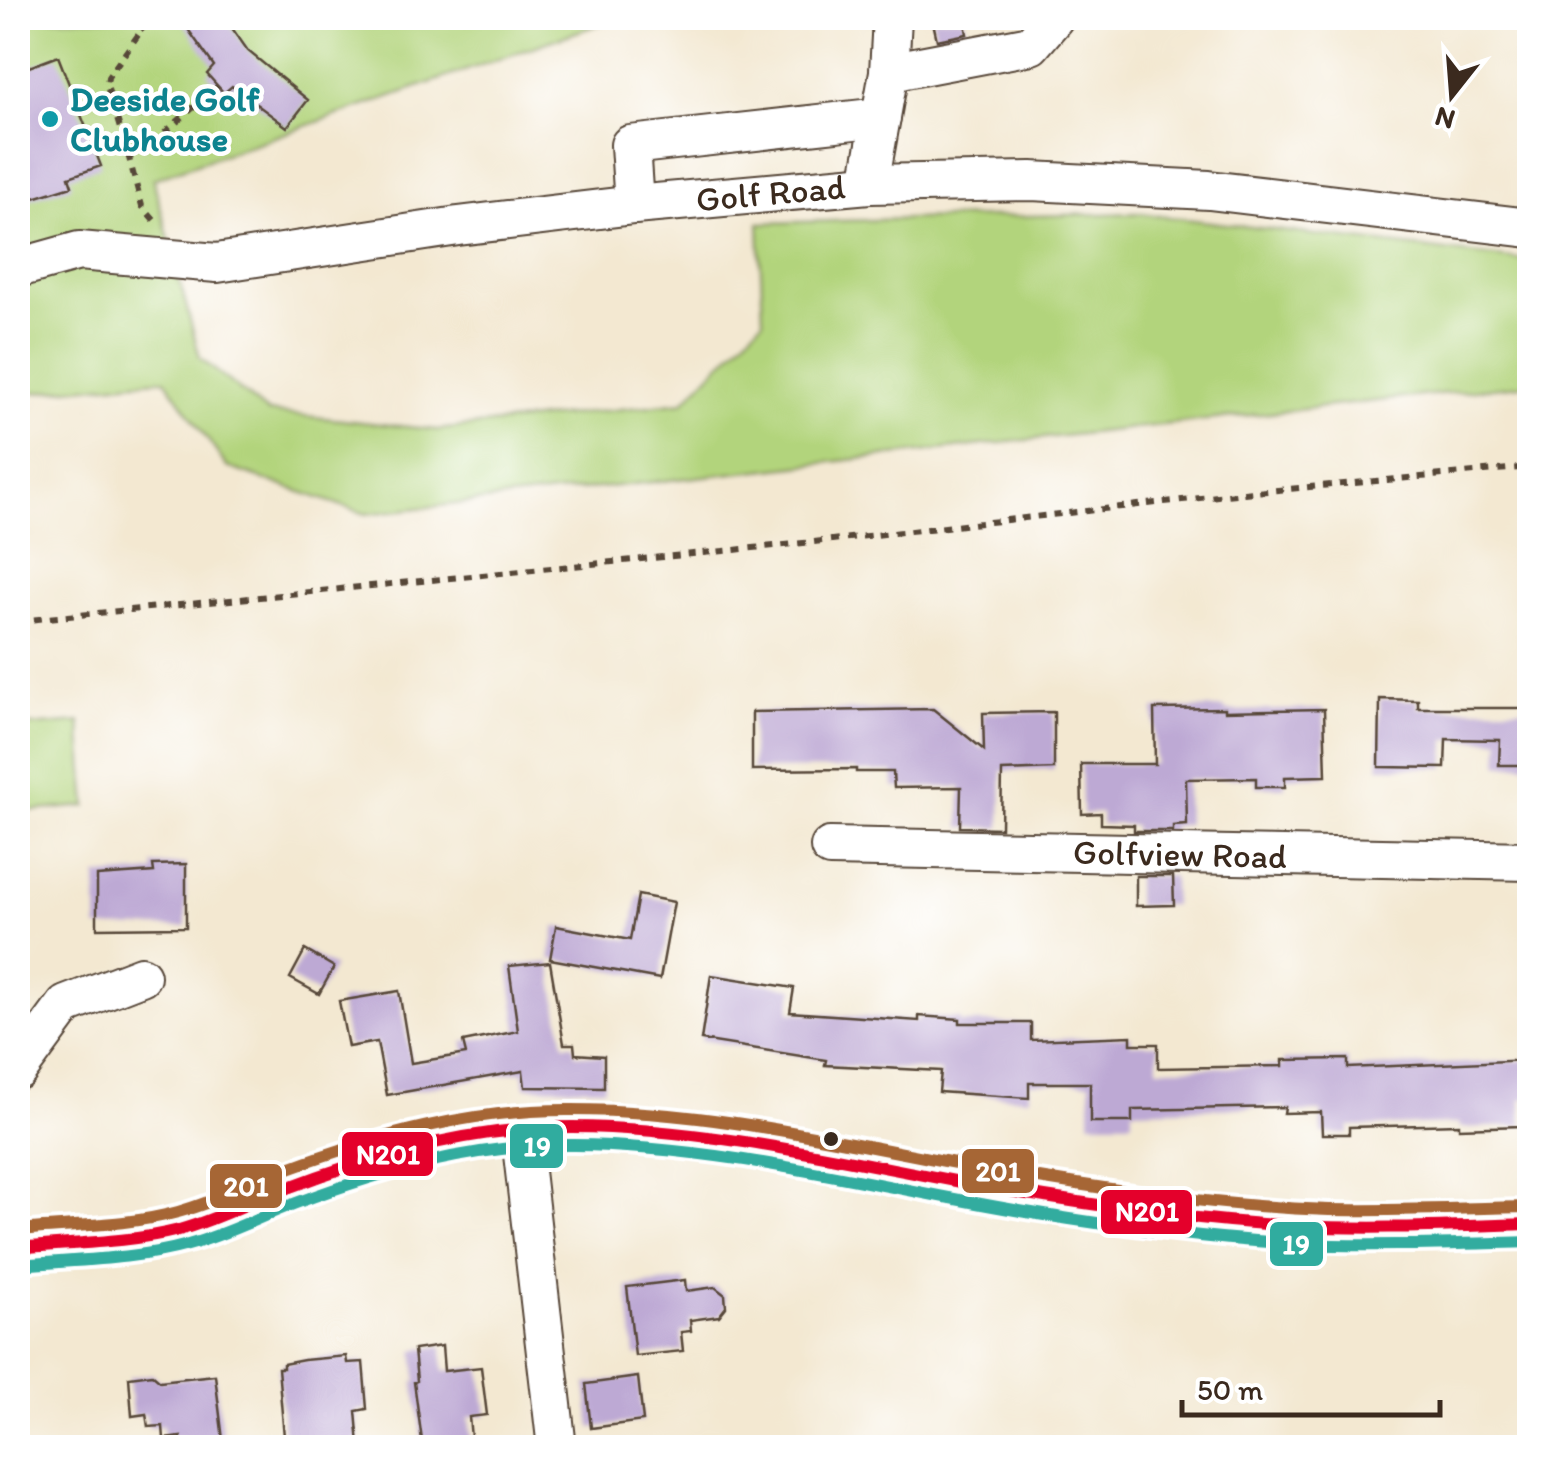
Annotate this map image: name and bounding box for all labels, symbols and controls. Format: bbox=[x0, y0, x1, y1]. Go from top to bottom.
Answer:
north arrow bbox=[1402, 45, 1502, 145]
place label: Deeside Golf Clubhouse bbox=[70, 78, 260, 160]
text: N bbox=[1431, 100, 1459, 138]
marker: Deeside Golf Clubhouse bbox=[39, 108, 61, 130]
street label: Golf Road bbox=[694, 165, 847, 220]
street label: Golfview Road bbox=[1073, 831, 1288, 877]
line badge: 19 bbox=[508, 1122, 565, 1170]
text: 19 bbox=[523, 1129, 551, 1163]
unlabelled marker bbox=[821, 1129, 841, 1149]
line badge: N201 bbox=[340, 1130, 435, 1178]
text: N201 bbox=[356, 1137, 420, 1171]
line badge: 201 bbox=[960, 1147, 1036, 1195]
text: 201 bbox=[976, 1154, 1020, 1188]
line badge: 201 bbox=[208, 1162, 284, 1210]
text: 201 bbox=[224, 1169, 268, 1203]
line badge: N201 bbox=[1099, 1188, 1194, 1236]
text: N201 bbox=[1115, 1194, 1179, 1228]
line badge: 19 bbox=[1268, 1220, 1325, 1268]
text: 19 bbox=[1282, 1227, 1310, 1261]
scale bar bbox=[1182, 1355, 1440, 1417]
text: 50 m bbox=[1197, 1371, 1263, 1408]

